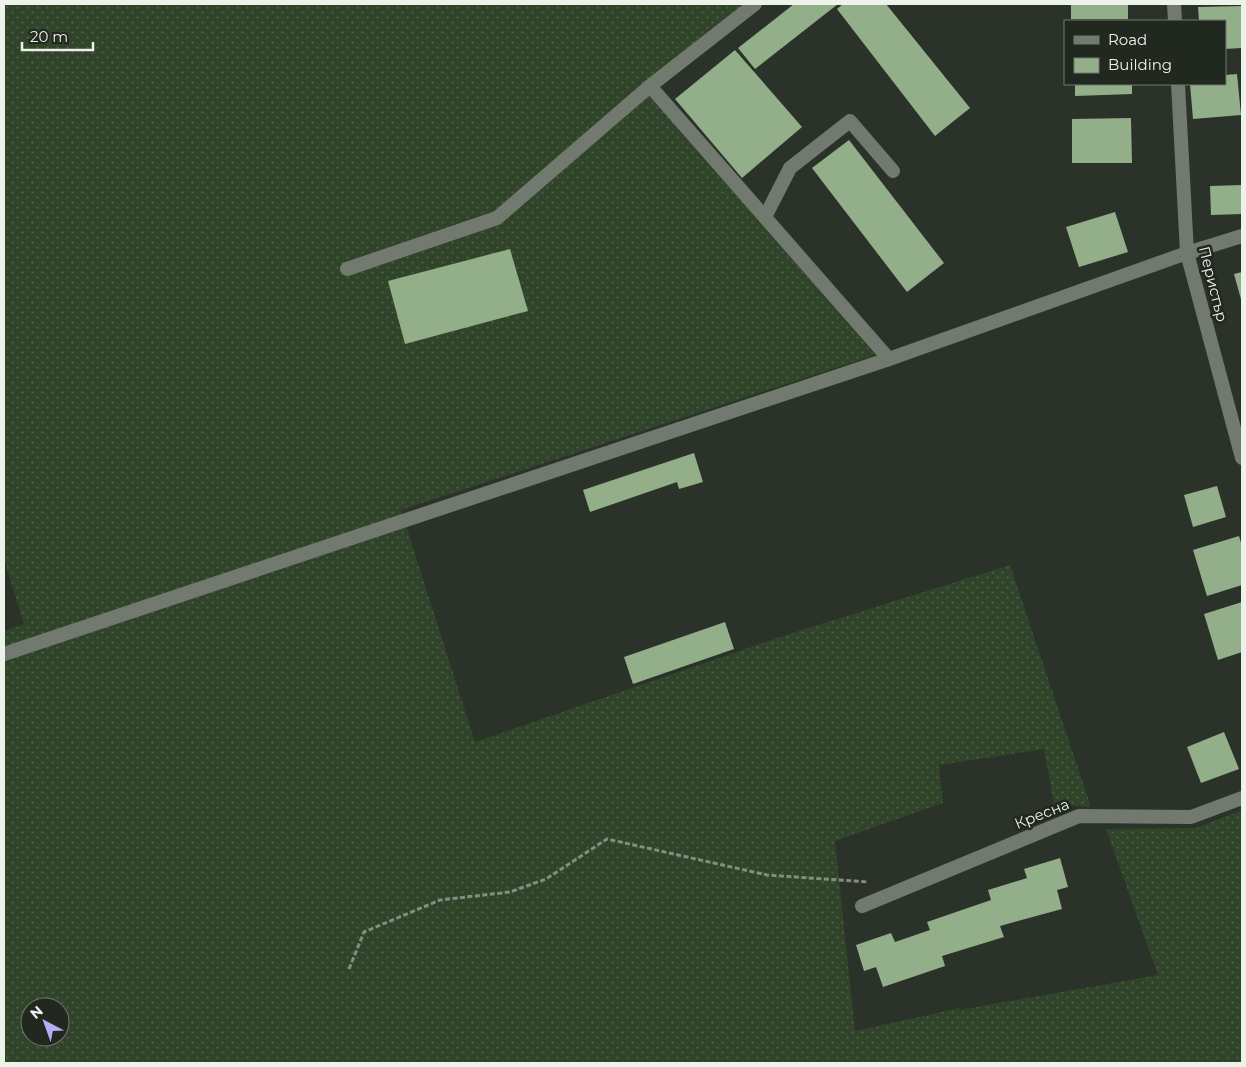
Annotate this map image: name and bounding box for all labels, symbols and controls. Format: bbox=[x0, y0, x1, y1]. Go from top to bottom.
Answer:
scale bar bbox=[22, 20, 94, 52]
legend bbox=[1064, 20, 1226, 85]
text: 20 m bbox=[30, 27, 68, 46]
text: Road bbox=[1108, 30, 1147, 49]
text: Building bbox=[1108, 55, 1172, 74]
street label: Перистър bbox=[1195, 244, 1232, 324]
street label: Кресна bbox=[1012, 794, 1072, 833]
north arrow bbox=[20, 997, 70, 1047]
text: N bbox=[26, 1002, 47, 1023]

